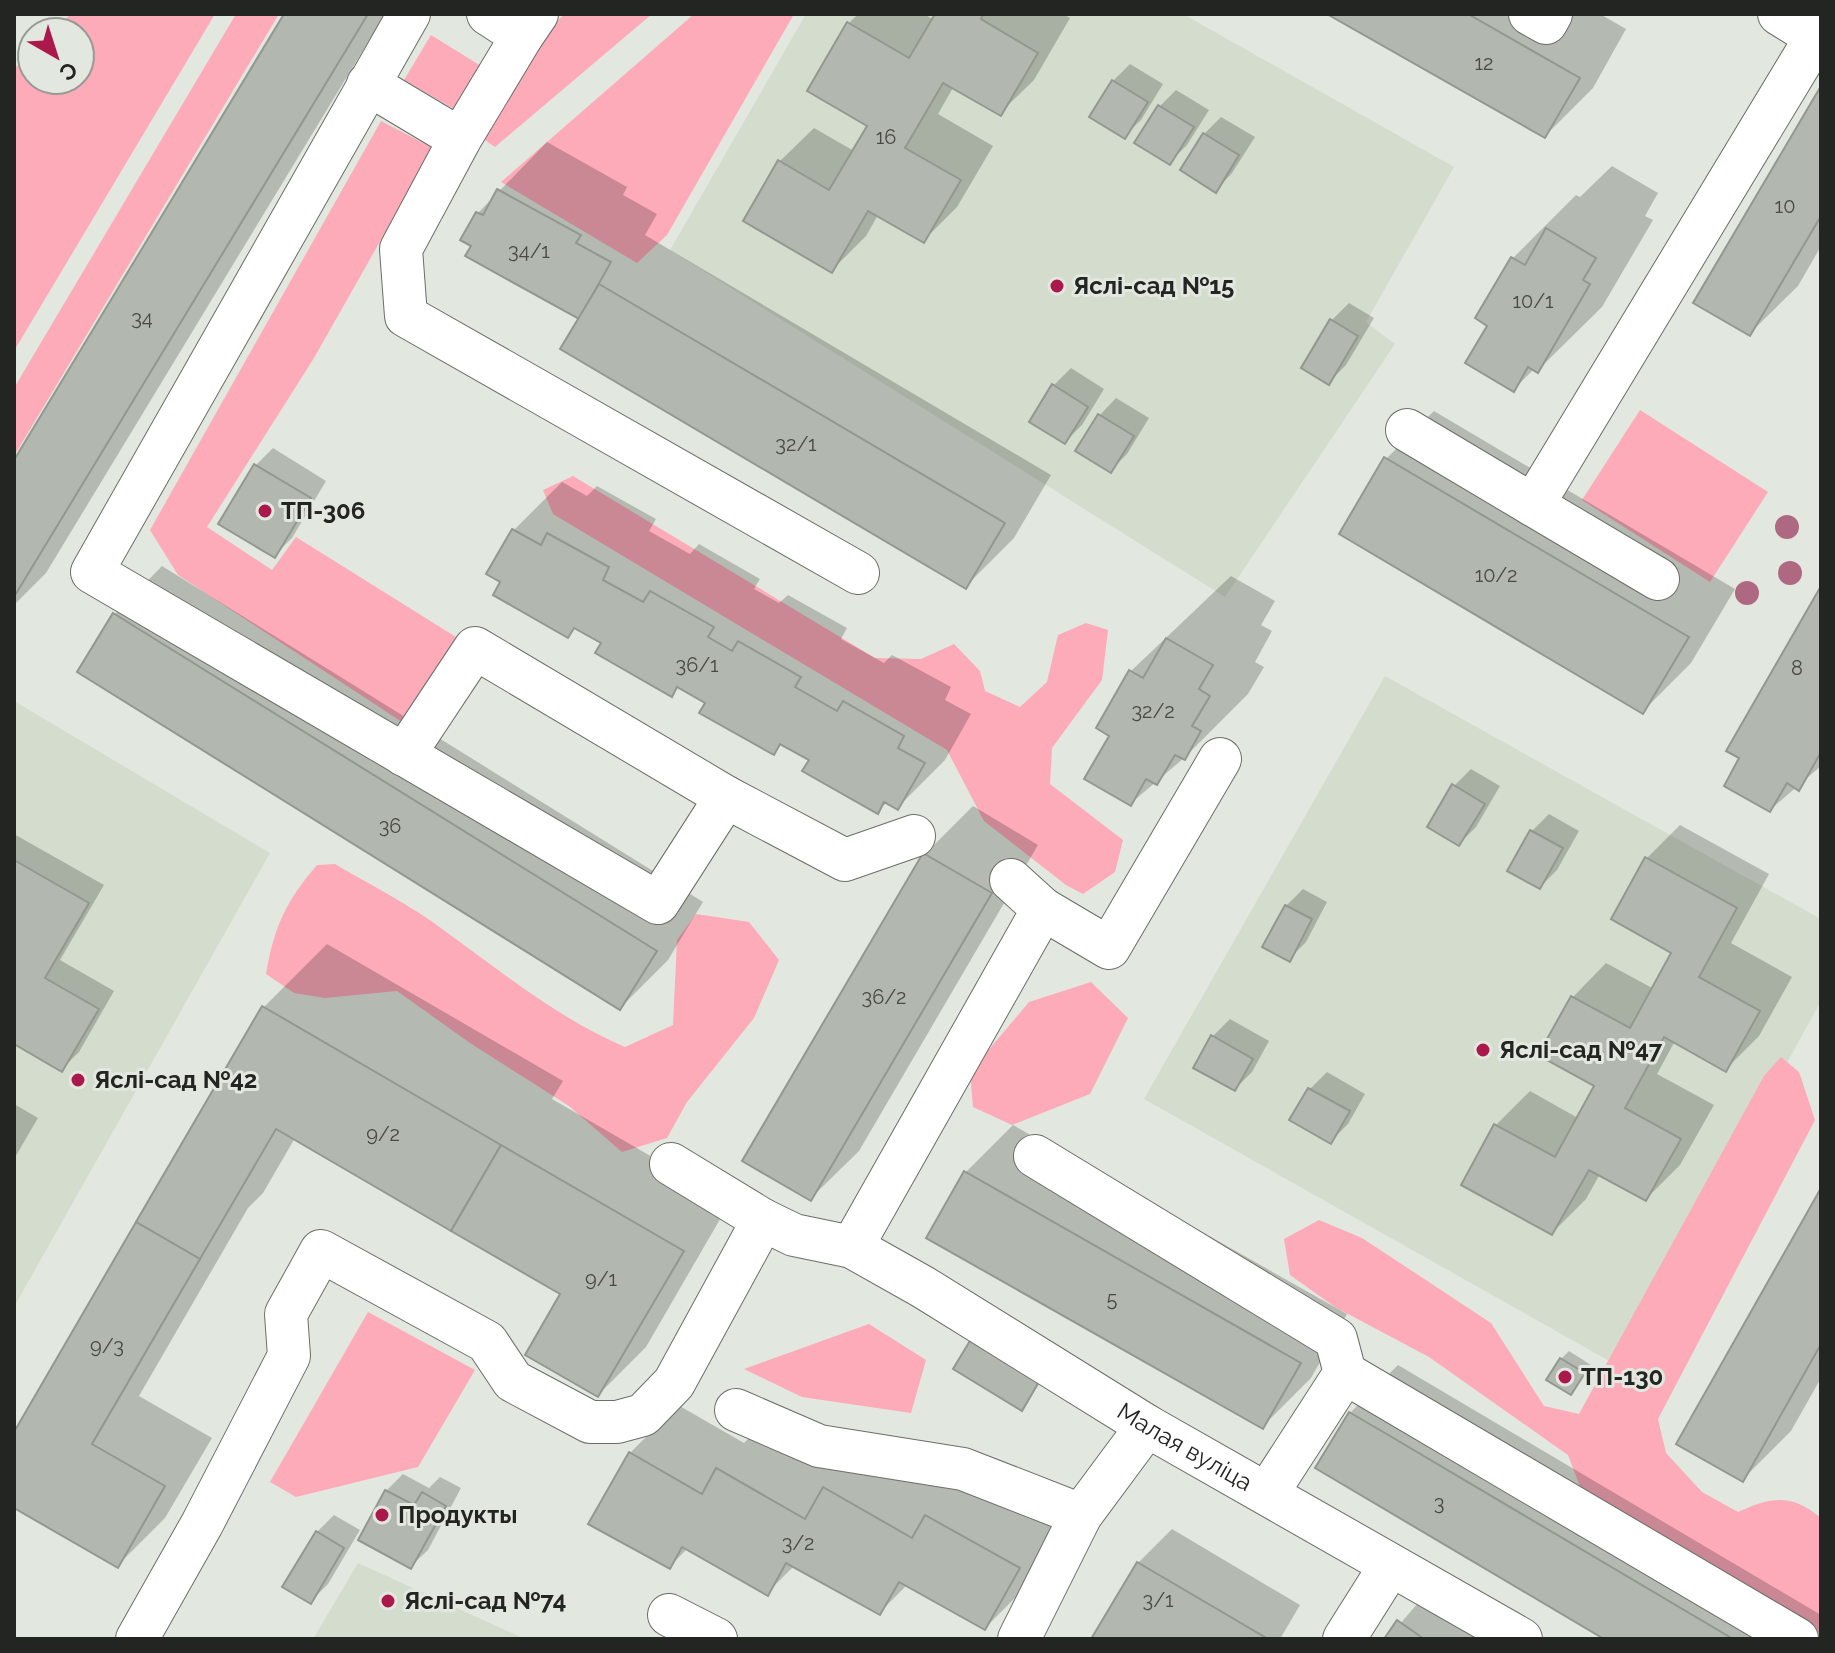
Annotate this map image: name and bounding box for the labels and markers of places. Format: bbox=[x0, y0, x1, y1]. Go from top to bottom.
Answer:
place label: Яслі-сад №15 bbox=[1073, 271, 1234, 300]
marker: Яслі-сад №15 bbox=[1048, 277, 1066, 295]
place label: ТП-306 bbox=[281, 496, 365, 525]
marker: ТП-306 bbox=[256, 502, 274, 520]
place label: Яслі-сад №47 bbox=[1499, 1035, 1663, 1064]
marker: Яслі-сад №47 bbox=[1474, 1041, 1492, 1059]
place label: Яслі-сад №42 bbox=[94, 1065, 257, 1094]
marker: Яслі-сад №42 bbox=[69, 1071, 87, 1089]
place label: ТП-130 bbox=[1581, 1362, 1663, 1391]
marker: ТП-130 bbox=[1556, 1368, 1574, 1386]
place label: Продукты bbox=[398, 1500, 517, 1529]
marker: Продукты bbox=[373, 1506, 391, 1524]
place label: Яслі-сад №74 bbox=[404, 1586, 566, 1615]
marker: Яслі-сад №74 bbox=[379, 1592, 397, 1610]

